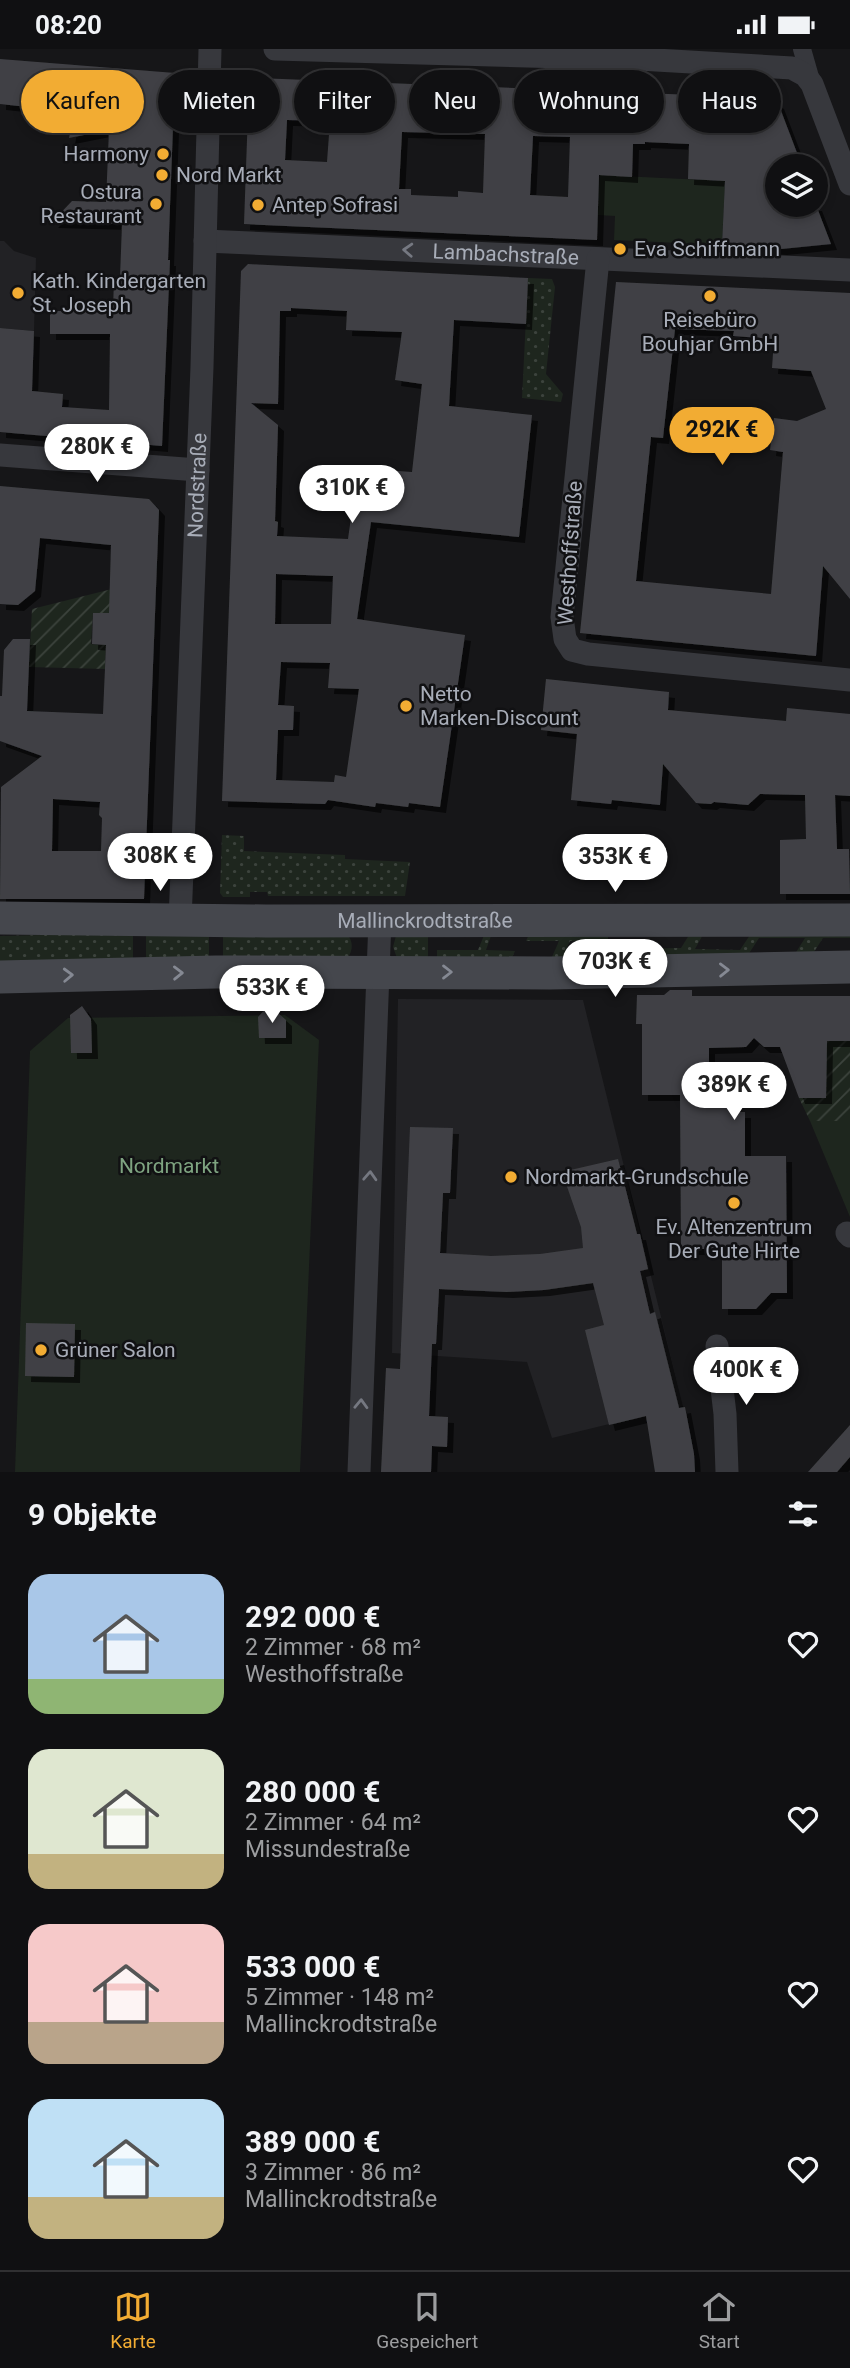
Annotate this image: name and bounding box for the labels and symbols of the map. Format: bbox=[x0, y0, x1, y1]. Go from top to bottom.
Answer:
place label: Harmony bbox=[64, 142, 149, 166]
marker: Harmony bbox=[155, 146, 171, 162]
place label: Nord Markt bbox=[176, 163, 281, 187]
marker: Nord Markt bbox=[154, 167, 170, 183]
place label: Ostura Restaurant bbox=[41, 180, 142, 228]
place label: Antep Sofrasi bbox=[272, 193, 398, 217]
marker: Ostura Restaurant bbox=[148, 196, 164, 212]
marker: Antep Sofrasi bbox=[250, 197, 266, 213]
place label: Eva Schiffmann bbox=[634, 237, 780, 261]
street label: Lambachstraße bbox=[432, 239, 579, 270]
marker: Eva Schiffmann bbox=[612, 241, 628, 257]
one-way arrow bbox=[402, 243, 413, 258]
place label: Kath. Kindergarten St. Joseph bbox=[32, 269, 206, 317]
marker: Kath. Kindergarten St. Joseph bbox=[10, 285, 26, 301]
marker: Reisebüro Bouhjar GmbH bbox=[702, 288, 718, 304]
place label: Reisebüro Bouhjar GmbH bbox=[642, 308, 778, 356]
pin: 292K € bbox=[665, 407, 779, 467]
pin: 280K € bbox=[40, 425, 154, 484]
street label: Nordstraße bbox=[183, 432, 211, 538]
pin: 310K € bbox=[295, 465, 409, 525]
street label: Westhoffstraße bbox=[553, 480, 587, 626]
place label: Netto Marken-Discount bbox=[420, 682, 579, 730]
marker: Netto Marken-Discount bbox=[398, 698, 414, 714]
pin: 308K € bbox=[103, 833, 217, 893]
pin: 353K € bbox=[558, 835, 672, 894]
street label: Mallinckrodtstraße bbox=[337, 909, 513, 933]
pin: 703K € bbox=[558, 939, 672, 999]
one-way arrow bbox=[719, 962, 729, 978]
one-way arrow bbox=[443, 964, 453, 980]
one-way arrow bbox=[172, 965, 183, 980]
pin: 533K € bbox=[215, 965, 329, 1025]
one-way arrow bbox=[63, 968, 74, 983]
pin: 389K € bbox=[677, 1063, 791, 1122]
park label: Nordmarkt bbox=[119, 1154, 219, 1178]
place label: Nordmarkt-Grundschule bbox=[525, 1165, 749, 1189]
marker: Nordmarkt-Grundschule bbox=[503, 1169, 519, 1185]
one-way arrow bbox=[362, 1171, 377, 1182]
marker: Ev. Altenzentrum Der Gute Hirte bbox=[726, 1195, 742, 1211]
place label: Ev. Altenzentrum Der Gute Hirte bbox=[656, 1215, 812, 1263]
place label: Grüner Salon bbox=[55, 1338, 176, 1362]
marker: Grüner Salon bbox=[33, 1342, 49, 1358]
pin: 400K € bbox=[689, 1347, 803, 1407]
one-way arrow bbox=[354, 1398, 369, 1409]

